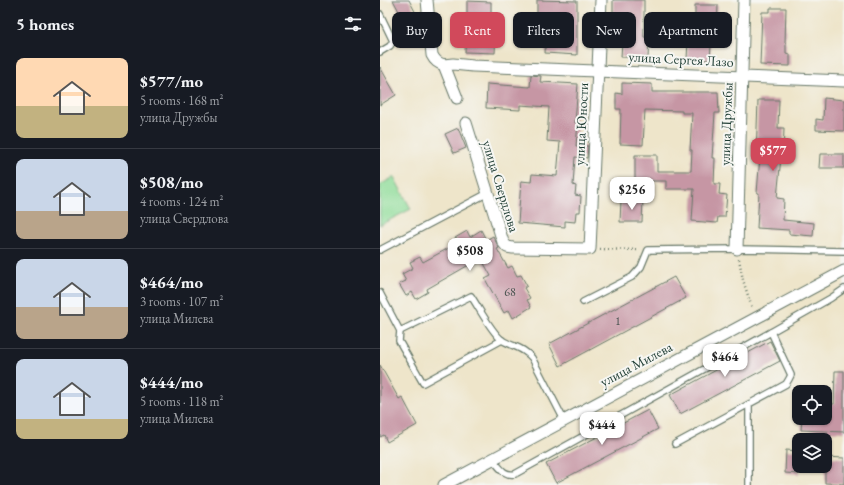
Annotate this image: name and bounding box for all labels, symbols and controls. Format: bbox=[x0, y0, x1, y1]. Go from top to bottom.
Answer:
chip: Buy bbox=[392, 12, 442, 48]
chip: Rent bbox=[450, 12, 505, 48]
chip: Filters bbox=[513, 12, 574, 48]
chip: New bbox=[582, 12, 636, 48]
chip: Apartment bbox=[644, 12, 732, 48]
text: 5 homes bbox=[16, 13, 74, 35]
icon: filters bbox=[342, 13, 364, 35]
street label: улица Сергея Лазо bbox=[628, 47, 734, 71]
text: $577/mo bbox=[140, 70, 203, 92]
icon: home bbox=[48, 74, 96, 122]
street label: улица Юности bbox=[570, 82, 592, 166]
street label: улица Дружбы bbox=[716, 82, 736, 166]
text: 5 rooms · 168 m² bbox=[140, 92, 224, 109]
text: улица Дружбы bbox=[140, 109, 217, 126]
street label: улица Свердлова bbox=[478, 138, 524, 235]
pin: $577 bbox=[749, 138, 797, 172]
text: $577 bbox=[760, 142, 786, 159]
text: $508/mo bbox=[140, 171, 203, 193]
icon: home bbox=[48, 175, 96, 223]
pin: $256 bbox=[608, 177, 656, 211]
text: $256 bbox=[619, 181, 645, 198]
text: 4 rooms · 124 m² bbox=[140, 193, 224, 210]
text: улица Свердлова bbox=[140, 210, 229, 227]
pin: $508 bbox=[446, 238, 494, 272]
text: $508 bbox=[457, 242, 483, 259]
text: $464/mo bbox=[140, 271, 203, 293]
icon: home bbox=[48, 275, 96, 323]
house number: 68 bbox=[504, 284, 516, 300]
text: 3 rooms · 107 m² bbox=[140, 293, 224, 310]
text: улица Милева bbox=[140, 310, 214, 327]
house number: 1 bbox=[615, 313, 621, 329]
street label: улица Милева bbox=[597, 337, 676, 391]
pin: $464 bbox=[701, 344, 749, 378]
text: $464 bbox=[712, 348, 738, 365]
text: $444/mo bbox=[140, 371, 203, 393]
icon: home bbox=[48, 375, 96, 423]
map controls bbox=[792, 385, 832, 473]
button: locate bbox=[792, 385, 832, 425]
text: 5 rooms · 118 m² bbox=[140, 393, 224, 410]
text: улица Милева bbox=[140, 410, 214, 427]
pin: $444 bbox=[578, 412, 626, 446]
text: $444 bbox=[589, 416, 615, 433]
button: layers bbox=[792, 433, 832, 473]

